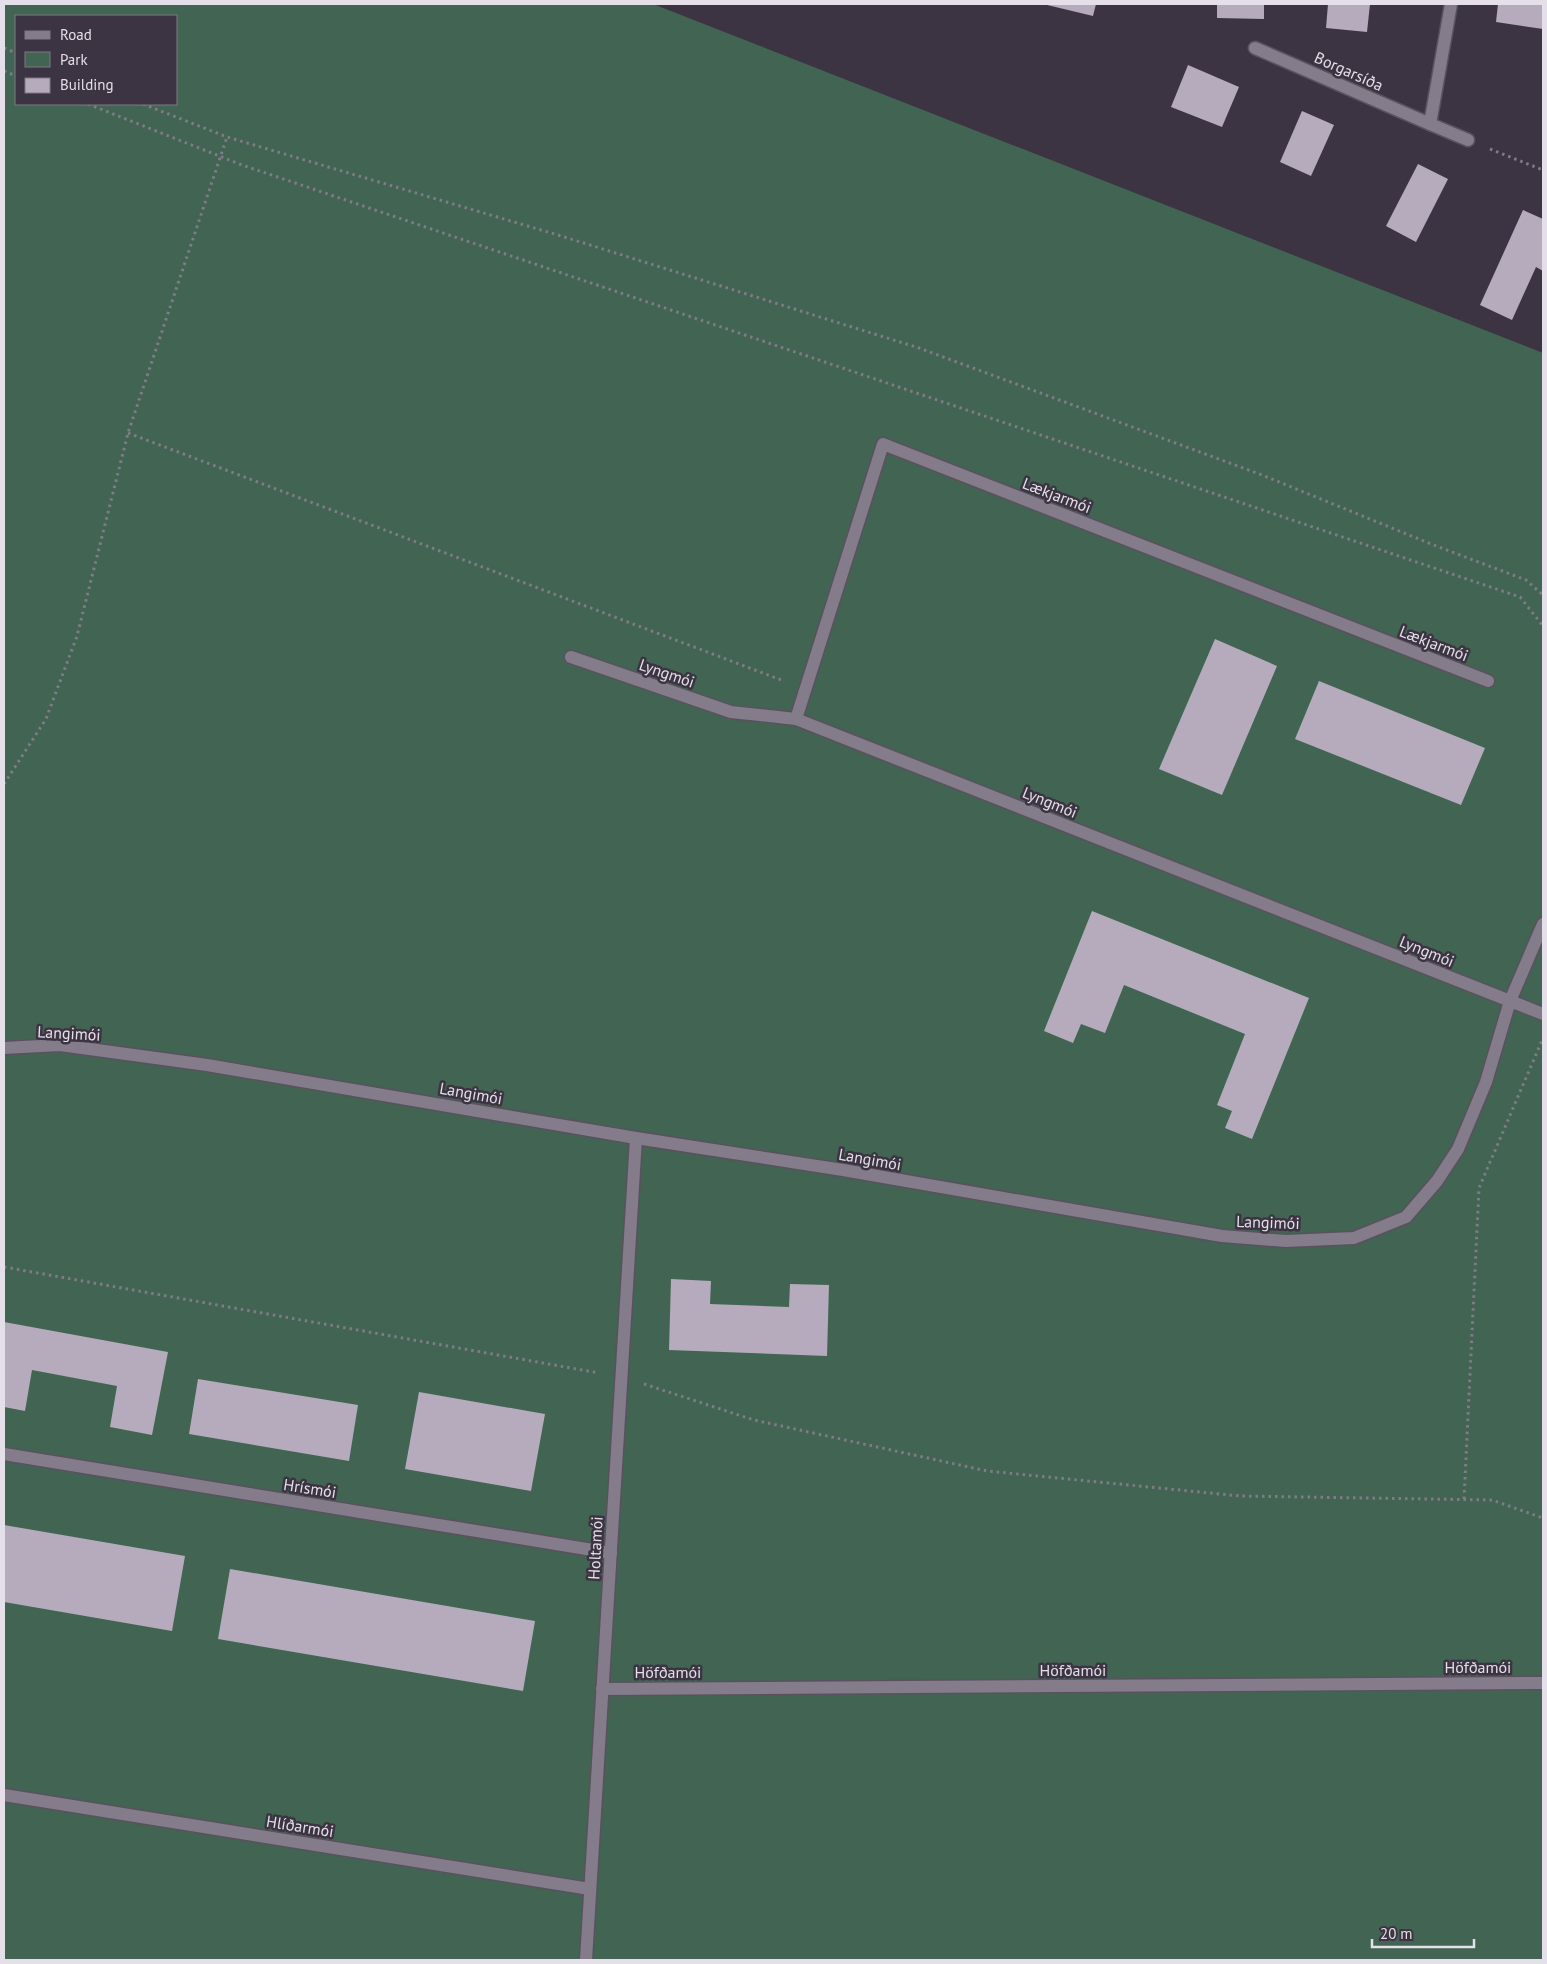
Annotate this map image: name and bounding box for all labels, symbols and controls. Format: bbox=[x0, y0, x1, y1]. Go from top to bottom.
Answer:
legend bbox=[15, 15, 178, 105]
text: Road bbox=[60, 25, 92, 44]
street label: Borgarsíða bbox=[1311, 47, 1387, 95]
text: Park bbox=[60, 50, 88, 69]
text: Building bbox=[60, 75, 114, 94]
street label: Lækjarmói bbox=[1020, 473, 1094, 517]
street label: Lækjarmói bbox=[1397, 621, 1471, 665]
street label: Lyngmói bbox=[637, 654, 697, 692]
street label: Lyngmói bbox=[1020, 782, 1080, 822]
street label: Lyngmói bbox=[1397, 931, 1457, 971]
street label: Langimói bbox=[37, 1021, 101, 1045]
street label: Langimói bbox=[438, 1078, 504, 1108]
street label: Langimói bbox=[837, 1144, 903, 1174]
street label: Langimói bbox=[1236, 1211, 1300, 1233]
street label: Hrísmói bbox=[282, 1474, 338, 1502]
street label: Holtamói bbox=[583, 1516, 607, 1580]
street label: Höfðamói bbox=[1445, 1657, 1511, 1677]
street label: Höfðamói bbox=[1040, 1660, 1106, 1680]
street label: Höfðamói bbox=[635, 1662, 701, 1682]
street label: Hlíðarmói bbox=[265, 1811, 335, 1841]
scale bar bbox=[1372, 1916, 1474, 1948]
text: 20 m bbox=[1380, 1924, 1413, 1943]

